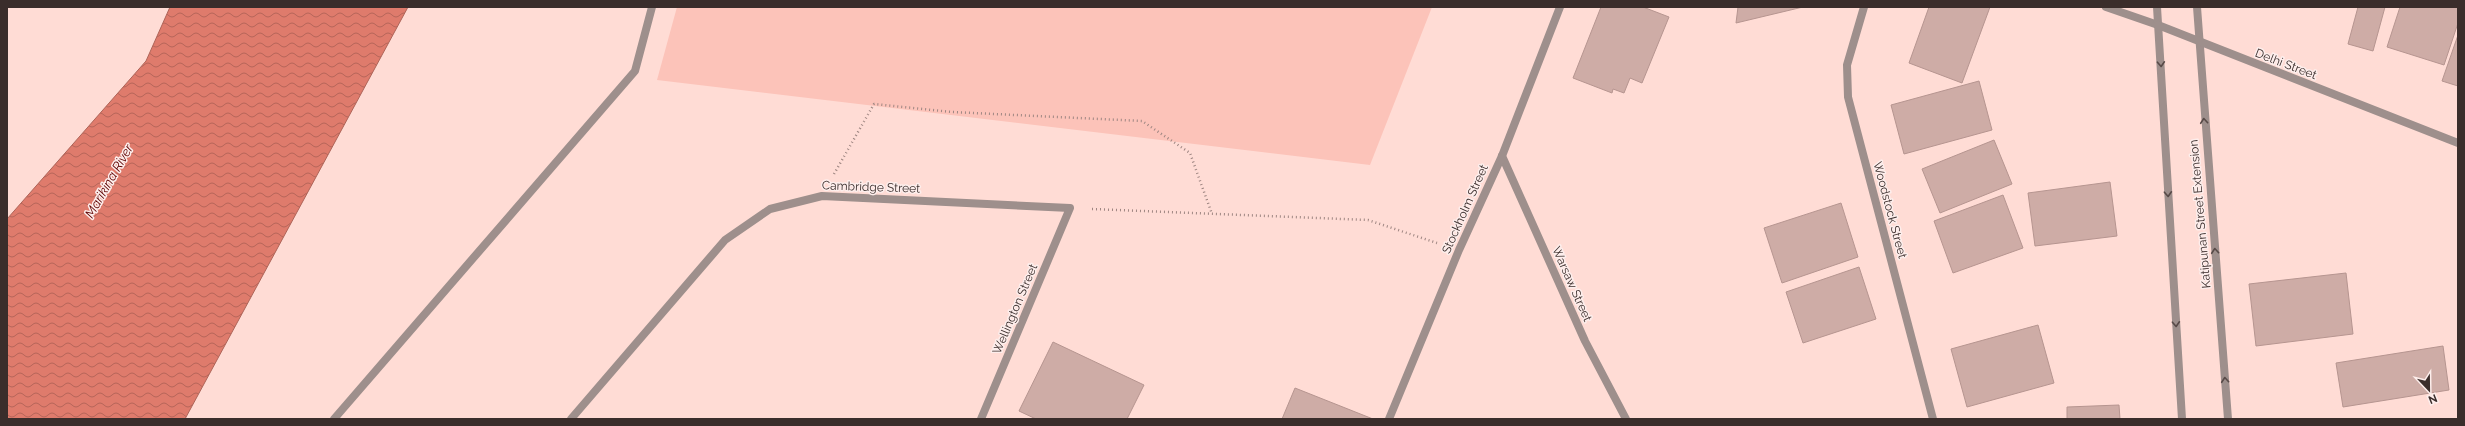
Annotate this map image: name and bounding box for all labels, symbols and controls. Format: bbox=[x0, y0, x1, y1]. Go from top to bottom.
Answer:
street label: Delhi Street bbox=[2253, 46, 2319, 82]
one-way arrow bbox=[2156, 61, 2165, 67]
one-way arrow bbox=[2200, 118, 2209, 124]
street label: Katipunan Street Extension bbox=[2187, 139, 2213, 289]
water label: Marikina River bbox=[82, 141, 136, 220]
street label: Woodstock Street bbox=[1870, 160, 1910, 260]
street label: Stockholm Street bbox=[1439, 162, 1491, 256]
street label: Cambridge Street bbox=[822, 178, 920, 196]
one-way arrow bbox=[2164, 191, 2173, 197]
street label: Warsaw Street bbox=[1549, 244, 1595, 324]
one-way arrow bbox=[2210, 248, 2219, 254]
street label: Wellington Street bbox=[990, 262, 1040, 356]
one-way arrow bbox=[2172, 321, 2180, 327]
north arrow bbox=[2409, 370, 2449, 410]
one-way arrow bbox=[2221, 377, 2230, 383]
text: N bbox=[2426, 391, 2439, 406]

